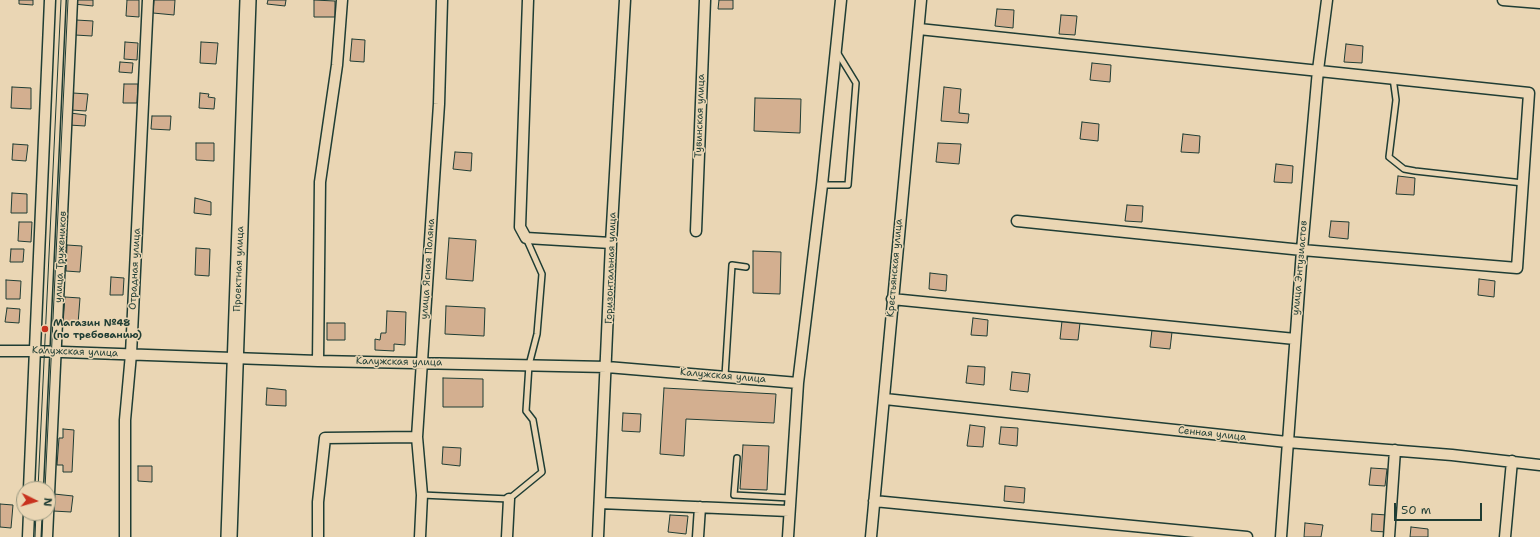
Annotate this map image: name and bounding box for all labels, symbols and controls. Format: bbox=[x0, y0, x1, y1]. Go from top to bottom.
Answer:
street label: Тувинская улица bbox=[693, 74, 707, 158]
street label: улица Тружеников bbox=[53, 211, 69, 303]
street label: Горизонтальная улица bbox=[603, 212, 619, 324]
street label: улица Ясная Поляна bbox=[418, 218, 438, 320]
street label: Крестьянская улица bbox=[885, 218, 905, 318]
street label: улица Энтузиастов bbox=[1290, 220, 1310, 316]
street label: Проектная улица bbox=[232, 226, 246, 312]
street label: Отрадная улица bbox=[127, 228, 143, 310]
place label: Магазин №48 (по требованию) bbox=[53, 317, 142, 340]
marker: Магазин №48 (по требованию) bbox=[40, 324, 50, 334]
street label: Калужская улица bbox=[32, 344, 118, 360]
street label: Калужская улица bbox=[356, 355, 442, 369]
street label: Калужская улица bbox=[679, 366, 767, 386]
street label: Сенная улица bbox=[1177, 424, 1247, 444]
north arrow bbox=[16, 481, 56, 521]
scale bar bbox=[1396, 495, 1484, 521]
text: N bbox=[40, 497, 55, 507]
text: 50 m bbox=[1401, 502, 1431, 518]

